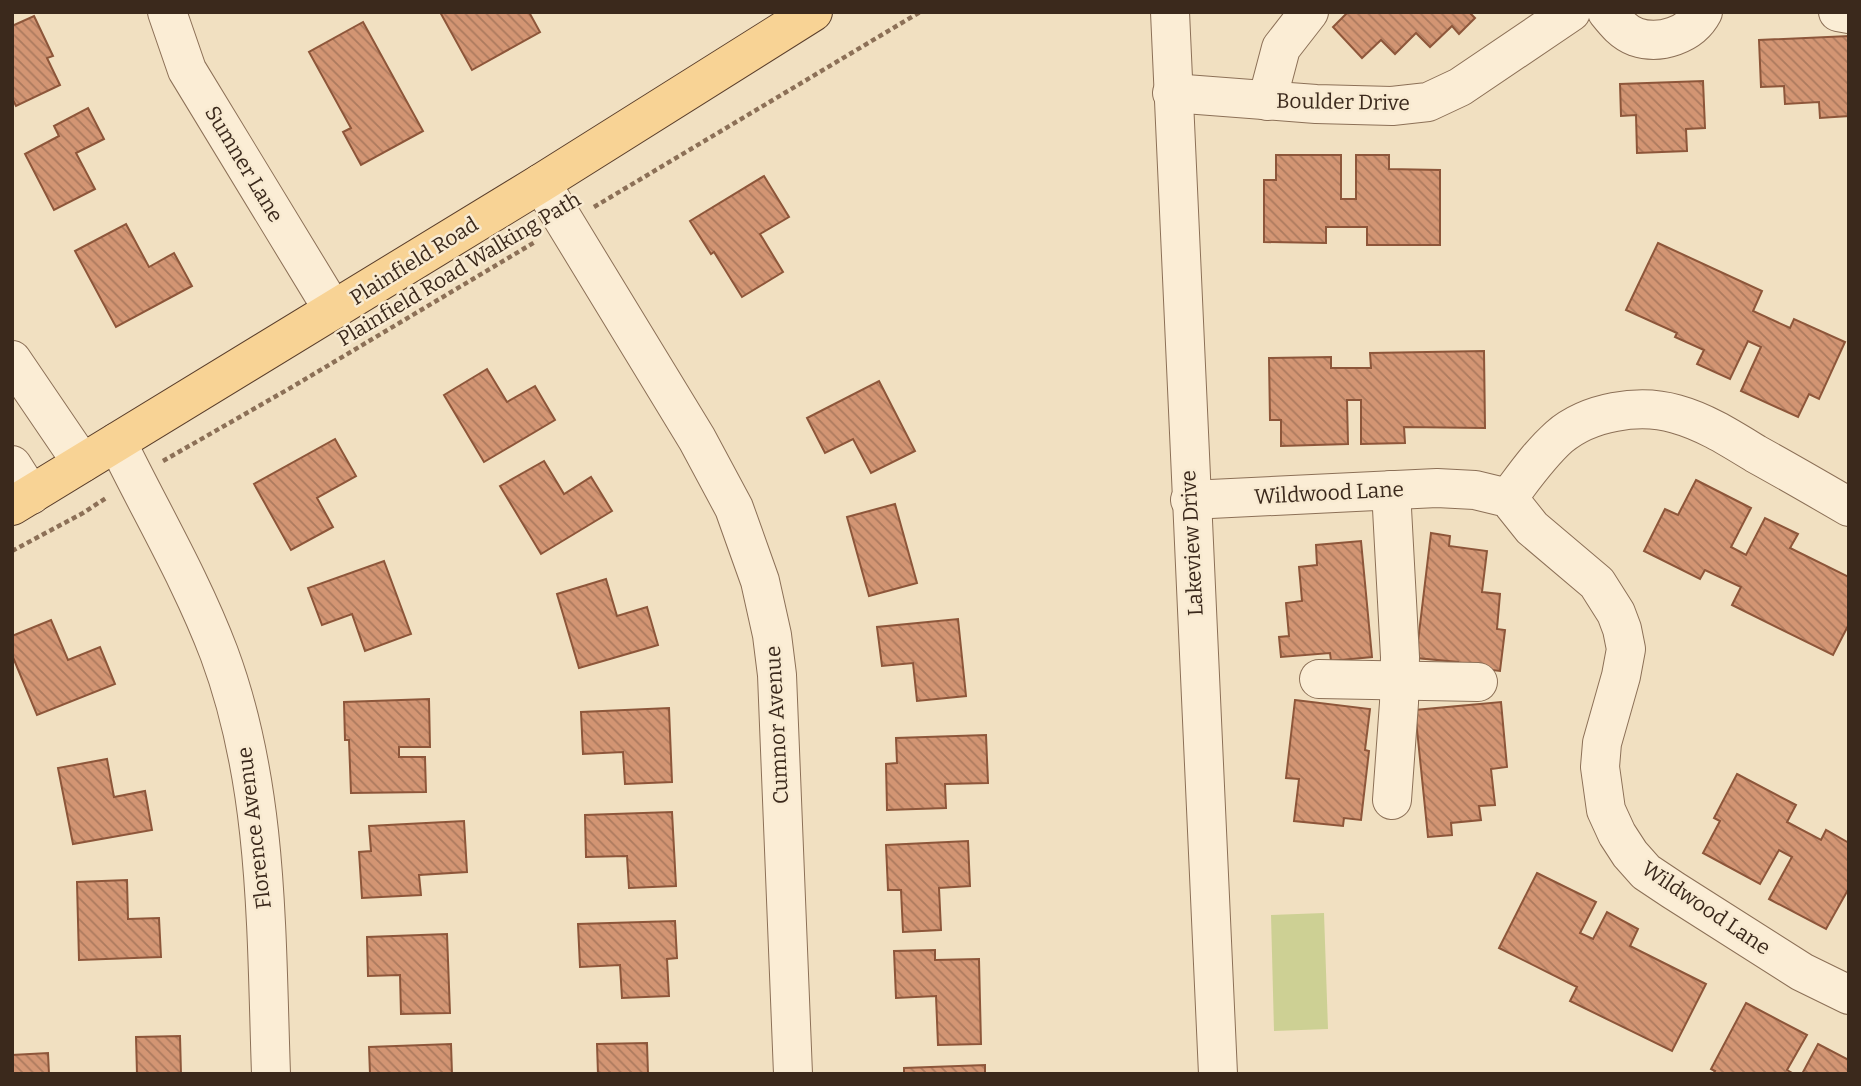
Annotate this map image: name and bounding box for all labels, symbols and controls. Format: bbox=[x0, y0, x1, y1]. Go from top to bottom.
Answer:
street label: Boulder Drive bbox=[1276, 88, 1410, 116]
street label: Sumner Lane bbox=[199, 101, 289, 227]
street label: Plainfield Road Walking Path bbox=[333, 186, 585, 352]
street label: Plainfield Road bbox=[345, 211, 483, 311]
street label: Lakeview Drive bbox=[1175, 469, 1209, 617]
street label: Wildwood Lane bbox=[1254, 476, 1404, 510]
street label: Cumnor Avenue bbox=[760, 645, 794, 805]
street label: Florence Avenue bbox=[231, 745, 277, 911]
street label: Wildwood Lane bbox=[1637, 855, 1775, 961]

